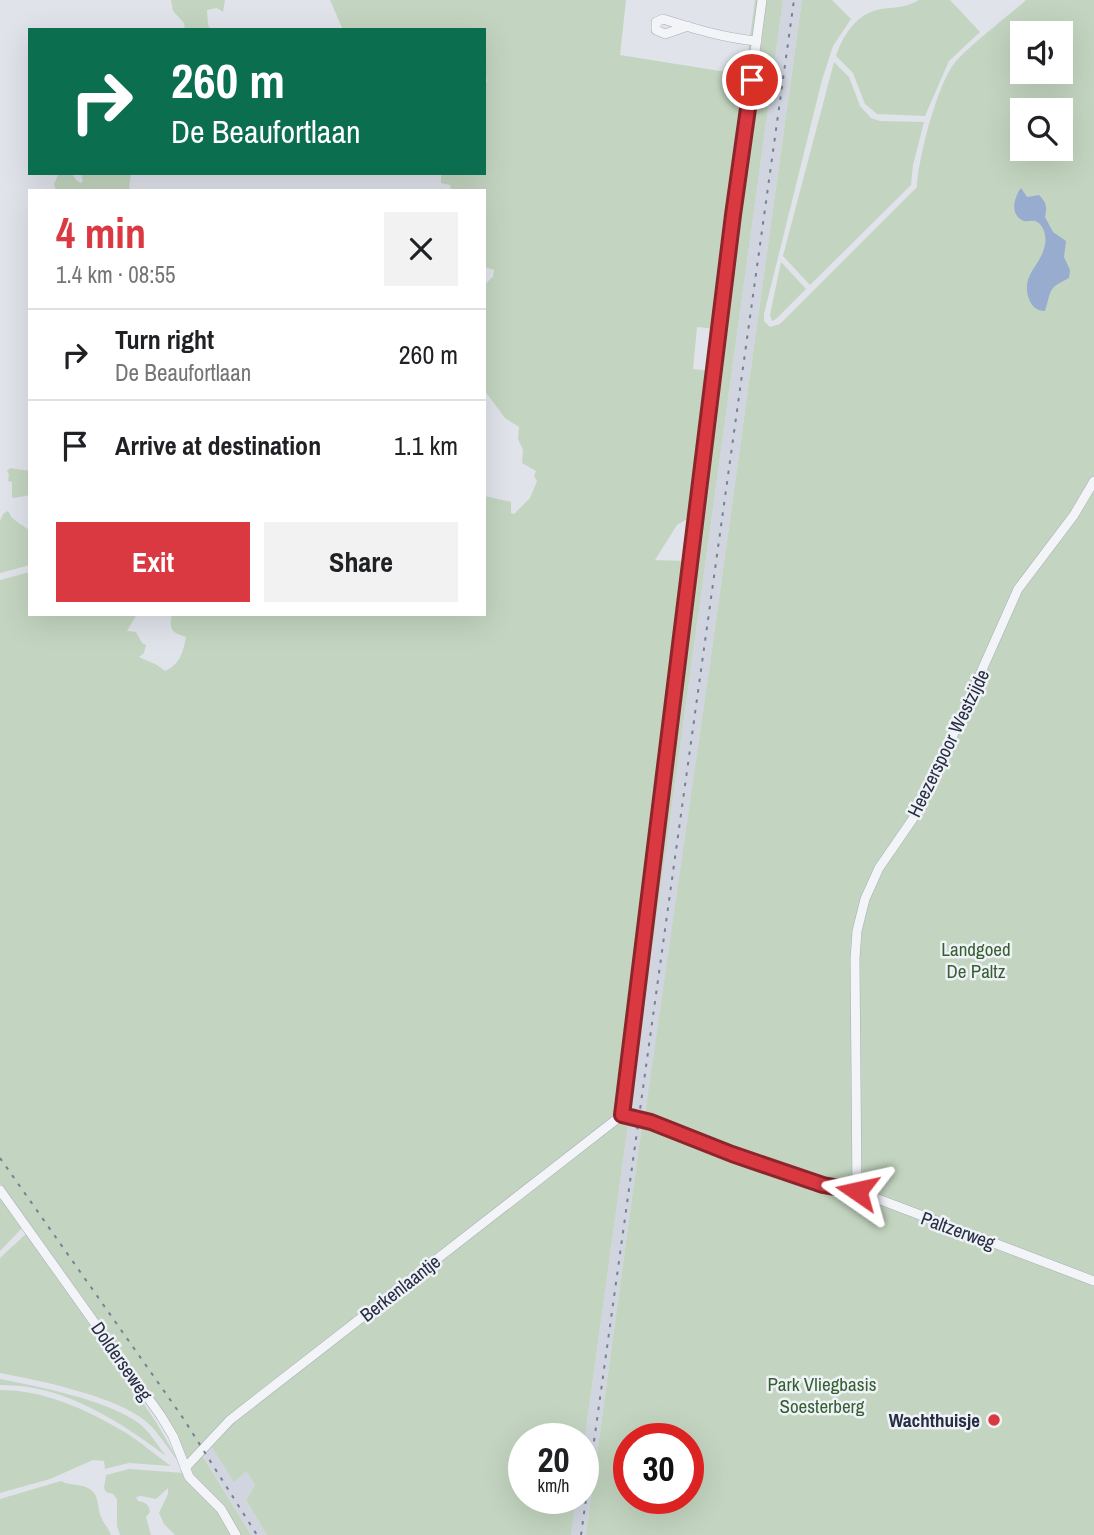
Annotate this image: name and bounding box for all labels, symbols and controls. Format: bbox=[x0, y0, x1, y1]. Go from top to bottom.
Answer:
map controls bbox=[1010, 21, 1073, 161]
button: sound bbox=[1010, 21, 1073, 84]
text: 260 m bbox=[171, 47, 285, 113]
pin bbox=[722, 50, 782, 110]
icon: right bbox=[56, 56, 147, 147]
icon: arrive bbox=[733, 61, 771, 99]
button: search bbox=[1010, 98, 1073, 161]
text: De Beaufortlaan bbox=[171, 110, 361, 153]
text: 4 min bbox=[56, 205, 146, 261]
button: close bbox=[384, 212, 458, 286]
text: 1.4 km · 08:55 bbox=[56, 259, 176, 290]
text: Turn right bbox=[115, 322, 214, 357]
icon: right bbox=[56, 336, 94, 374]
text: 260 m bbox=[399, 337, 458, 372]
text: De Beaufortlaan bbox=[115, 357, 251, 388]
icon: arrive bbox=[56, 427, 94, 465]
text: Arrive at destination bbox=[115, 428, 321, 463]
text: 1.1 km bbox=[394, 428, 458, 463]
button: Exit bbox=[56, 522, 250, 602]
button: Share bbox=[264, 522, 458, 602]
street label: Heezerspoor Westzijde bbox=[901, 665, 995, 821]
park label: Landgoed De Paltz bbox=[941, 936, 1011, 984]
position arrow bbox=[820, 1154, 894, 1228]
street label: Paltzerweg bbox=[917, 1205, 999, 1256]
street label: Berkenlaantje bbox=[354, 1248, 446, 1328]
street label: Dolderseweg bbox=[85, 1316, 159, 1406]
park label: Park Vliegbasis Soesterberg bbox=[767, 1371, 877, 1419]
place label: Wachthuisje bbox=[889, 1407, 980, 1433]
marker: Wachthuisje bbox=[986, 1412, 1002, 1428]
speed limit sign: 30 bbox=[613, 1423, 704, 1514]
text: 20 bbox=[538, 1436, 569, 1483]
text: km/h bbox=[538, 1473, 570, 1498]

